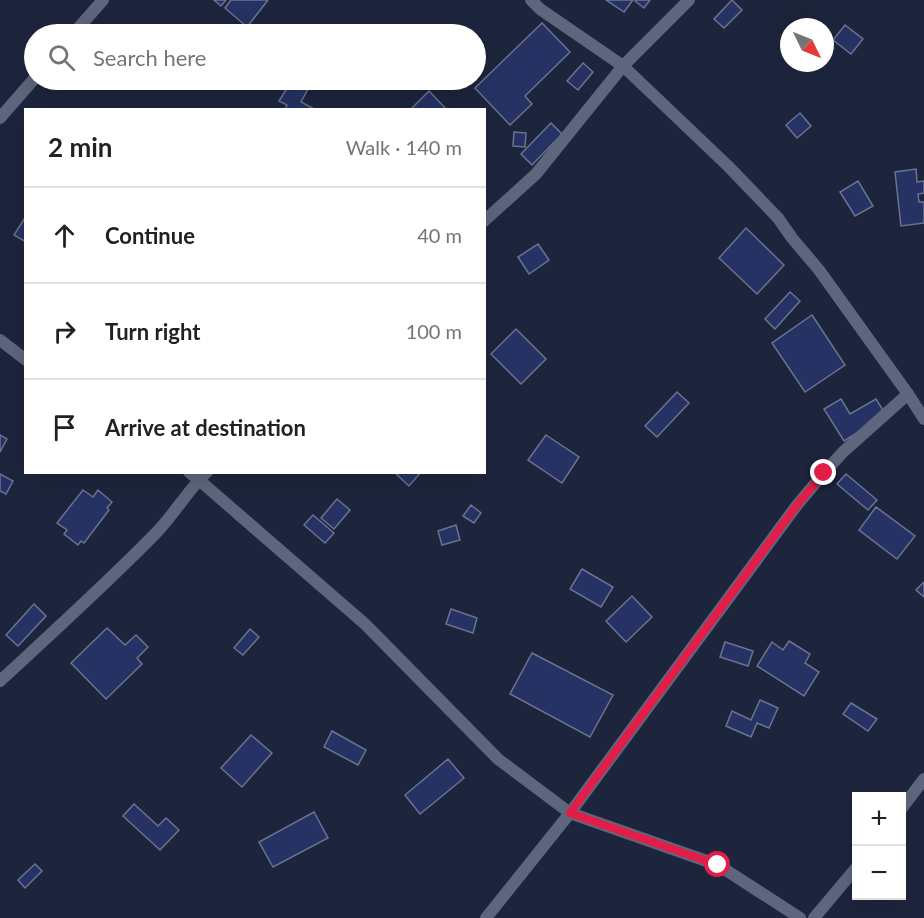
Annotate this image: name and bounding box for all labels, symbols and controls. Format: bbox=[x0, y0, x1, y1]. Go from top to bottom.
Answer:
north arrow bbox=[780, 18, 834, 72]
search box bbox=[24, 24, 486, 90]
icon: search bbox=[45, 41, 78, 74]
text: Search here bbox=[93, 44, 206, 71]
text: 2 min bbox=[48, 131, 112, 163]
text: Walk · 140 m bbox=[346, 135, 462, 159]
icon: ahead bbox=[48, 219, 81, 252]
text: Continue bbox=[105, 222, 195, 249]
text: 40 m bbox=[417, 223, 462, 247]
icon: right bbox=[48, 315, 81, 348]
text: Turn right bbox=[105, 318, 200, 345]
text: 100 m bbox=[406, 319, 462, 343]
icon: arrive bbox=[48, 411, 81, 444]
text: Arrive at destination bbox=[105, 414, 306, 441]
route end bbox=[810, 459, 836, 485]
map controls bbox=[852, 792, 906, 900]
button: + bbox=[852, 792, 906, 846]
button: − bbox=[852, 846, 906, 900]
route start bbox=[704, 851, 730, 877]

